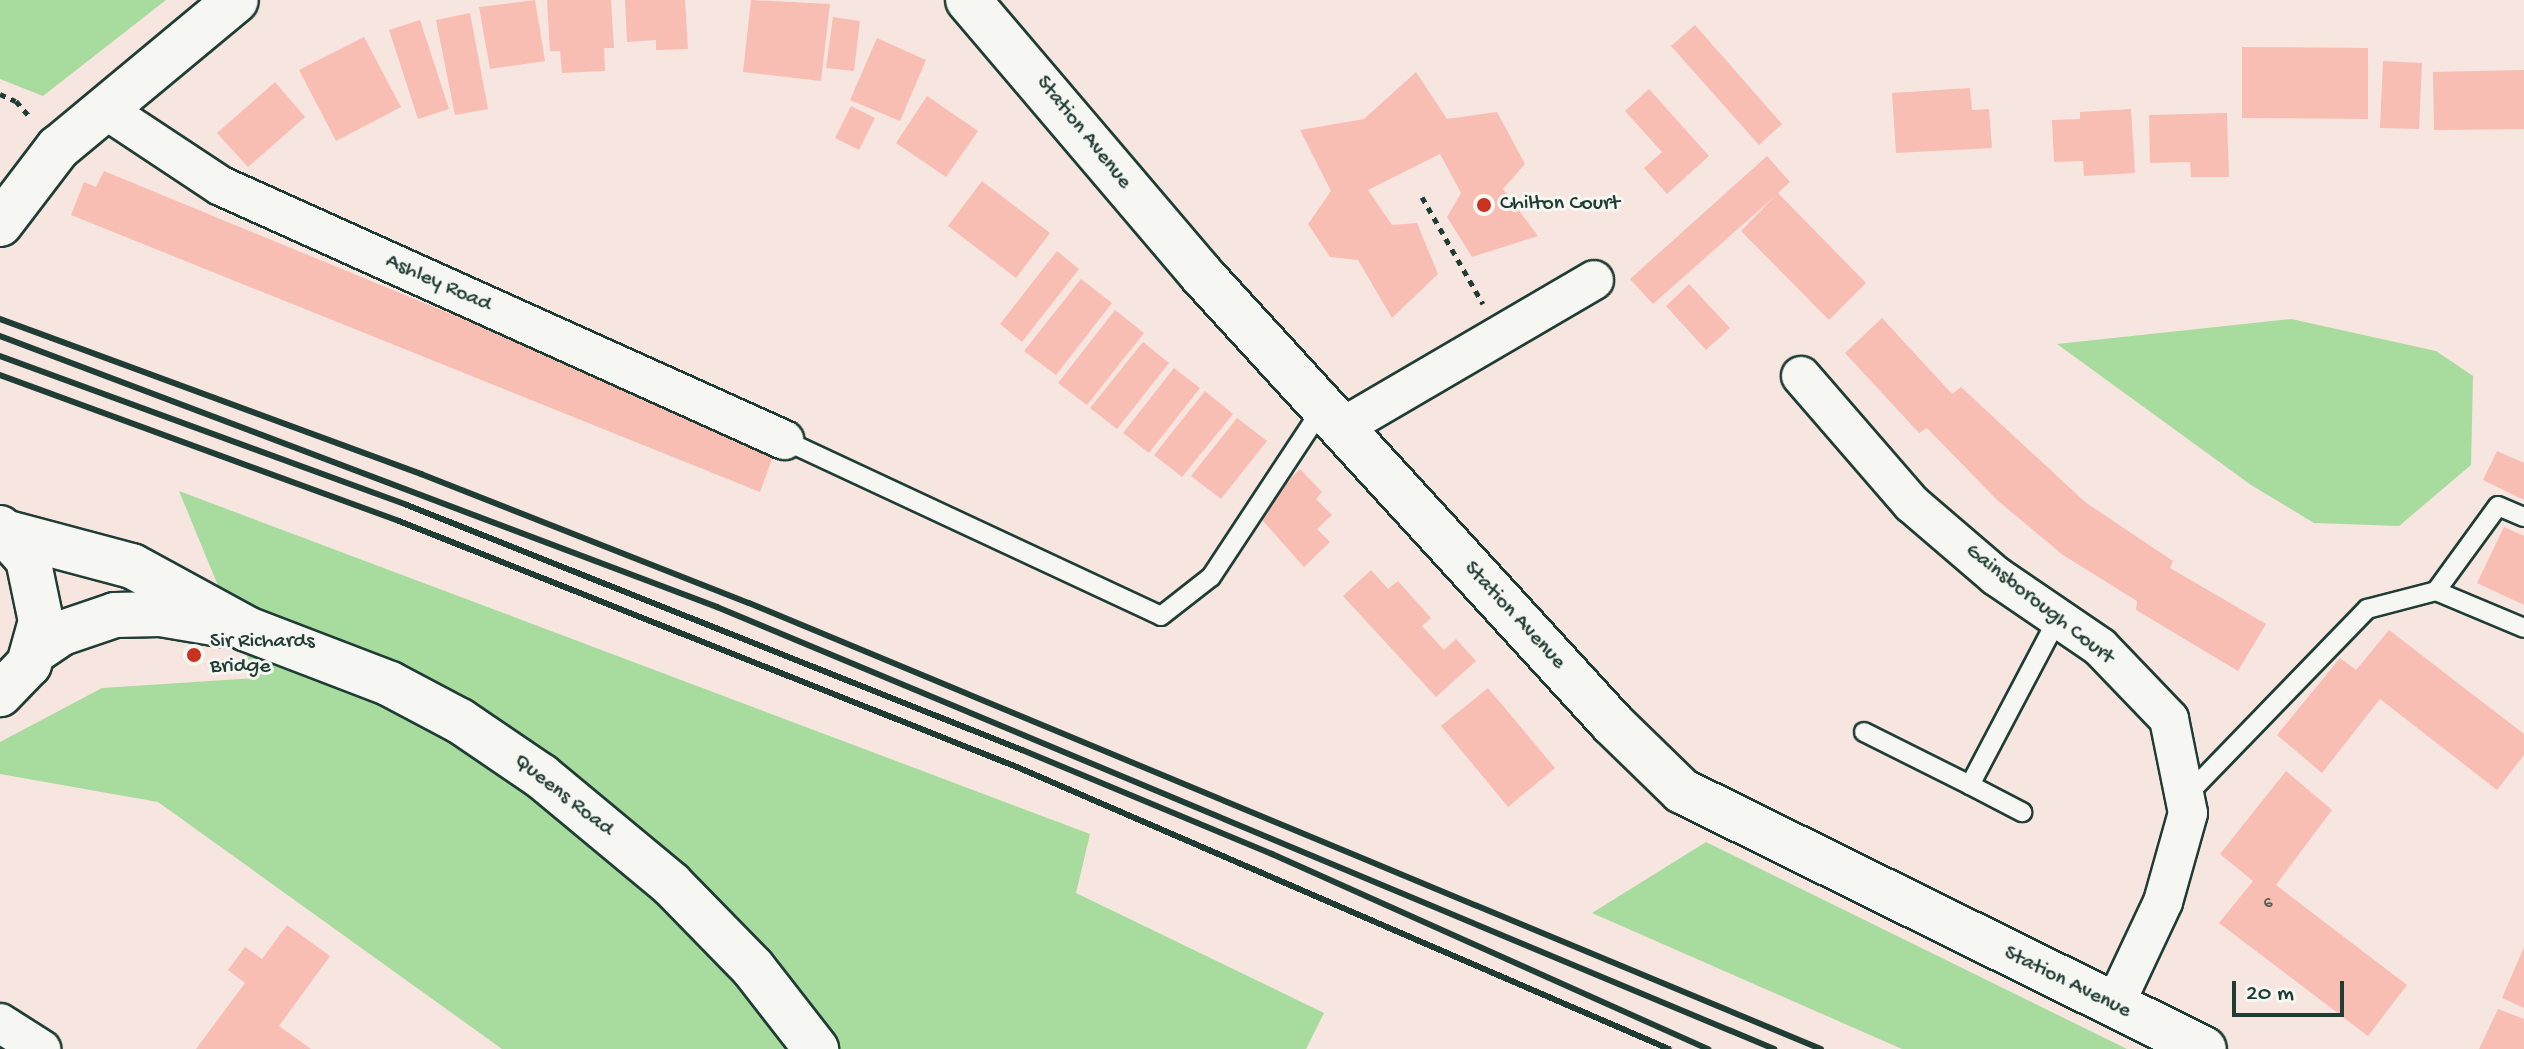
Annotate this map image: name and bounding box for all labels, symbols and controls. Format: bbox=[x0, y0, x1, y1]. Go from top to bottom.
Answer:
street label: Station Avenue bbox=[1029, 71, 1137, 195]
place label: Chilton Court bbox=[1500, 192, 1620, 218]
marker: Chilton Court bbox=[1475, 196, 1493, 214]
street label: Ashley Road bbox=[381, 249, 495, 319]
street label: Gainsborough Court bbox=[1959, 539, 2119, 671]
street label: Station Avenue bbox=[1457, 556, 1571, 676]
place label: Sir Richards Bridge bbox=[210, 629, 315, 680]
marker: Sir Richards Bridge bbox=[185, 646, 203, 664]
street label: Queens Road bbox=[508, 749, 618, 843]
house number: 6 bbox=[2263, 893, 2273, 915]
street label: Station Avenue bbox=[1999, 941, 2135, 1025]
scale bar bbox=[2236, 965, 2348, 1015]
text: 20 m bbox=[2246, 980, 2294, 1009]

